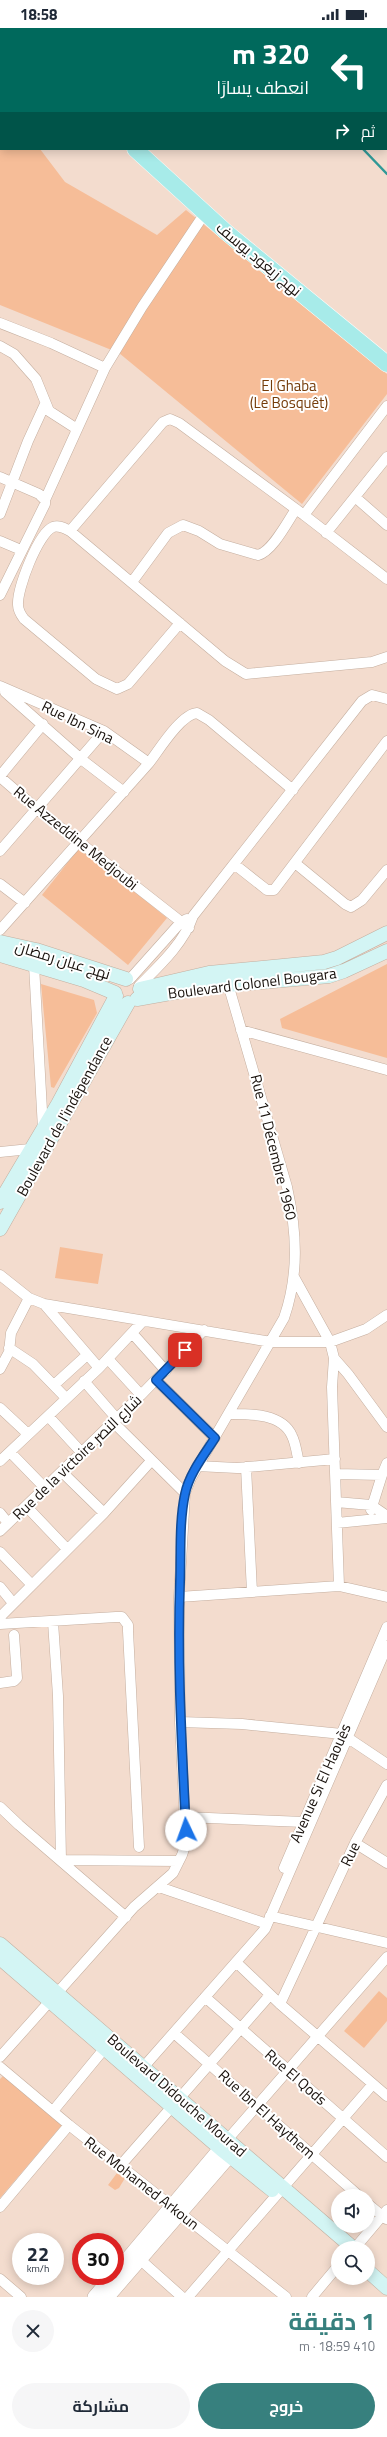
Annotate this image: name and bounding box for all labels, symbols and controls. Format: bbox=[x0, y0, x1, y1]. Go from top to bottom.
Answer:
text: 18:58 bbox=[20, 3, 57, 26]
text: 320 m bbox=[232, 32, 309, 75]
icon: left bbox=[323, 44, 375, 96]
text: انعطف يسارًا bbox=[216, 74, 309, 101]
icon: right bbox=[331, 120, 353, 142]
text: ثم bbox=[361, 120, 375, 143]
street label: نهج زيغود يوسف bbox=[211, 216, 307, 302]
park label: El Ghaba (Le Bosquêt) bbox=[250, 374, 328, 414]
street label: Rue Ibn Sina bbox=[38, 695, 119, 750]
street label: Rue Azzeddine Medjoubi bbox=[9, 780, 143, 896]
street label: نهج عبان رمضان bbox=[13, 935, 113, 985]
street label: Boulevard Colonel Bougara bbox=[166, 961, 338, 1005]
street label: Boulevard de l'indépendance bbox=[10, 1032, 118, 1200]
street label: Rue 11 Décembre 1960 bbox=[245, 1072, 303, 1222]
pin bbox=[168, 1333, 202, 1367]
icon: arrive bbox=[174, 1339, 196, 1361]
street label: Rue de la victoire شارع النصر bbox=[7, 1389, 147, 1525]
street label: Avenue Si El Haouès bbox=[283, 1720, 357, 1846]
position arrow bbox=[165, 1809, 207, 1851]
street label: Rue bbox=[334, 1838, 366, 1870]
street label: Boulevard Didouche Mourad bbox=[102, 2028, 252, 2162]
street label: Rue El Qods bbox=[260, 2043, 332, 2111]
street label: Rue Ibn El Haythem bbox=[213, 2064, 321, 2164]
street label: Rue Mohamed Arkoun bbox=[80, 2131, 204, 2235]
map controls bbox=[331, 2189, 375, 2285]
button: sound bbox=[331, 2189, 375, 2233]
speed limit sign: 30 bbox=[72, 2233, 124, 2285]
text: 22 bbox=[27, 2238, 49, 2269]
button: search bbox=[331, 2241, 375, 2285]
text: km/h bbox=[27, 2261, 49, 2276]
text: 1 دقيقة bbox=[288, 2303, 375, 2339]
button: close bbox=[12, 2310, 54, 2352]
text: 410 m · 18:59 bbox=[299, 2336, 375, 2356]
button: مشاركة bbox=[12, 2383, 190, 2429]
button: خروج bbox=[198, 2383, 375, 2429]

